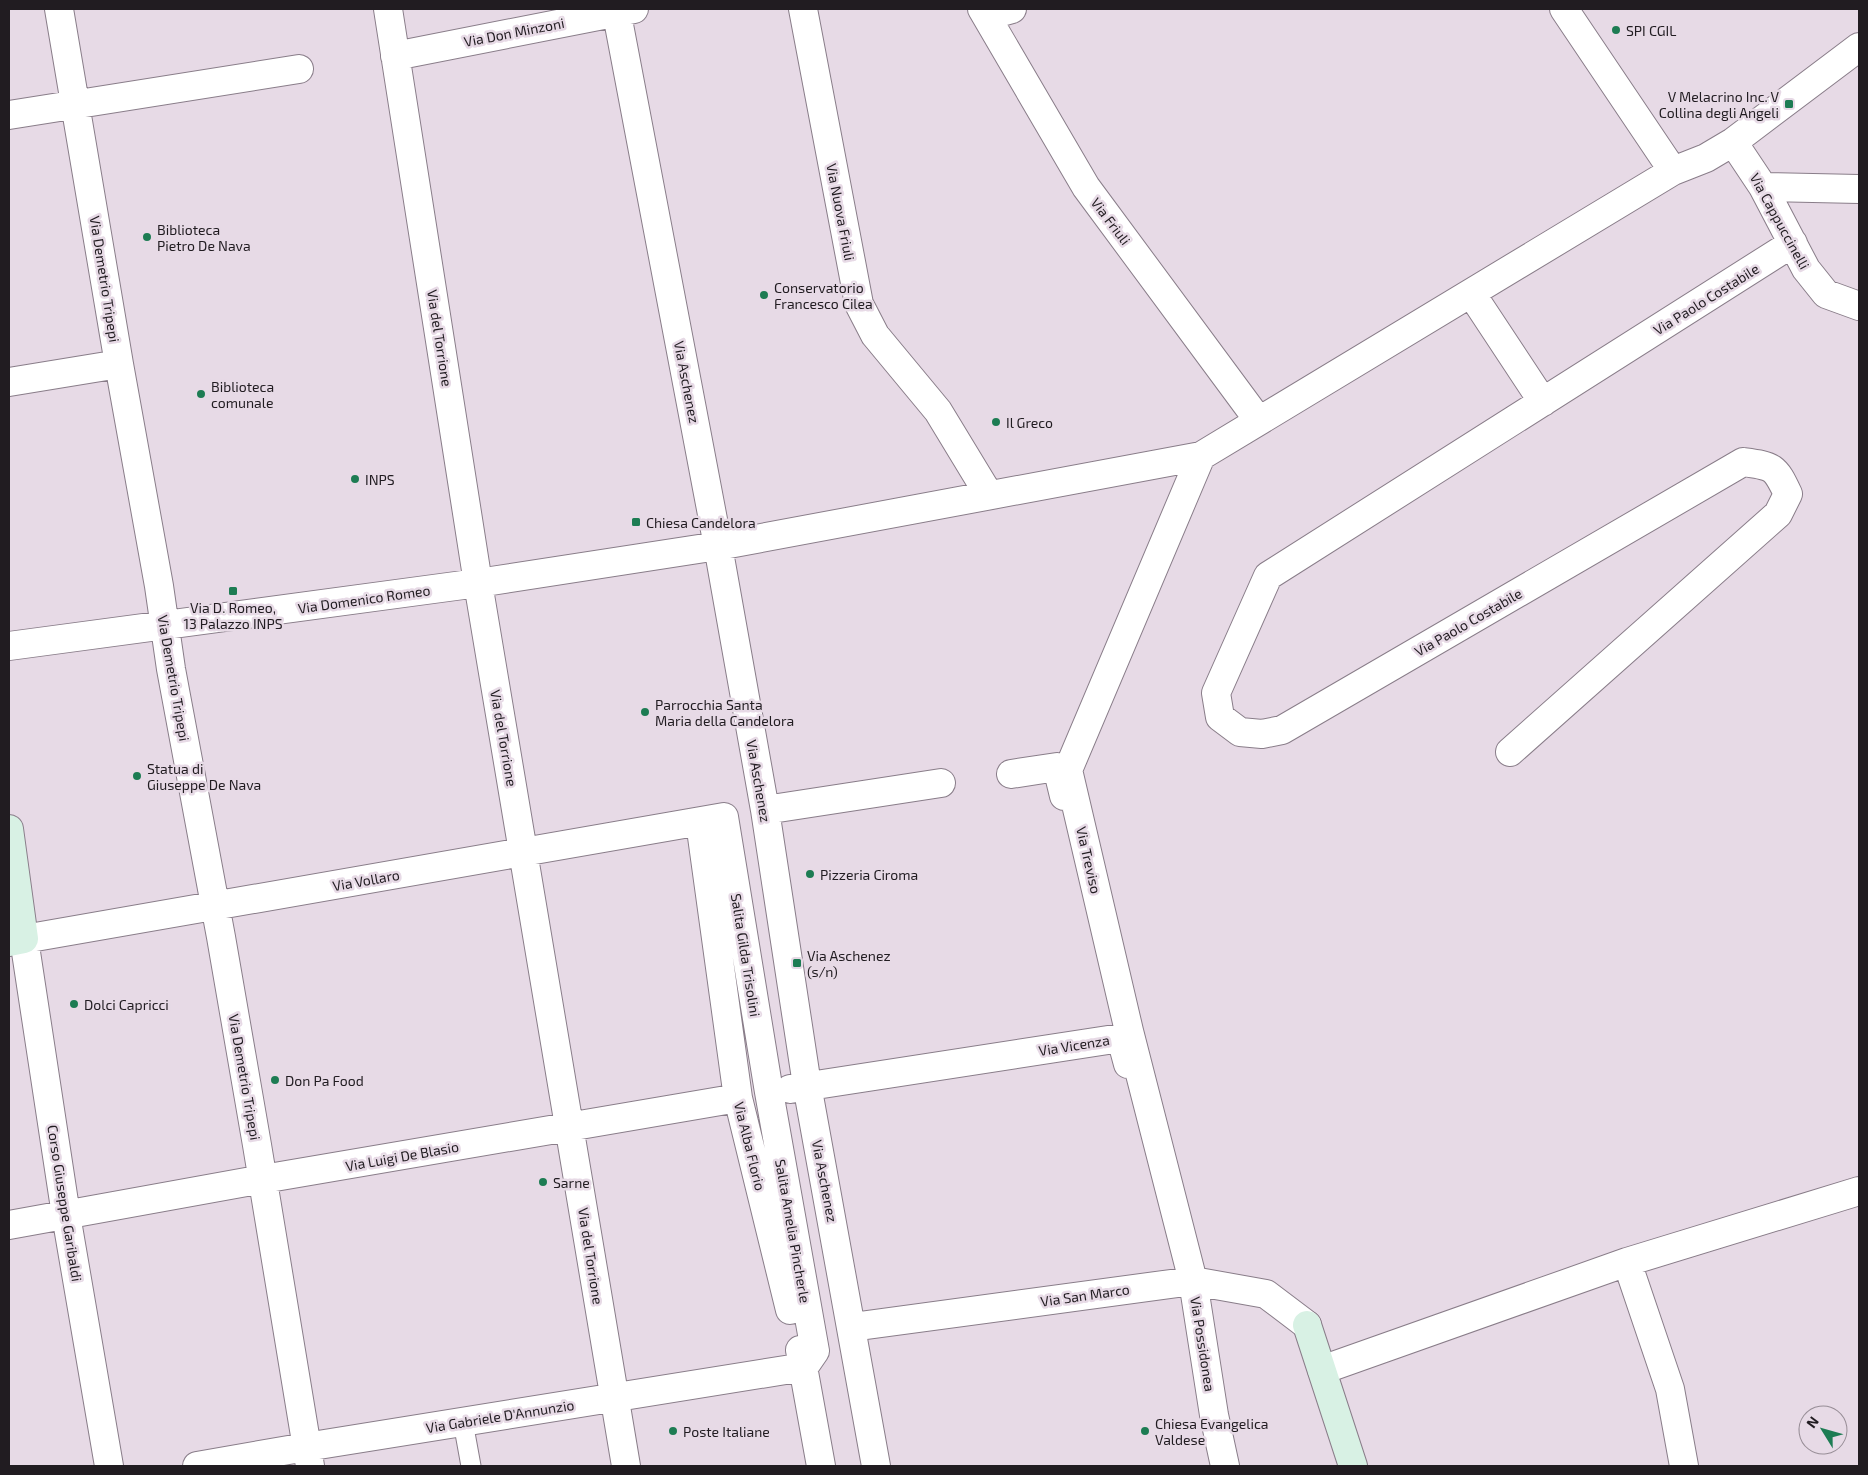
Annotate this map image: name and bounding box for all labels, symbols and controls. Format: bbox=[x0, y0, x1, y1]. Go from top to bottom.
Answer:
street label: Via Don Minzoni bbox=[462, 14, 566, 50]
place label: SPI CGIL bbox=[1626, 22, 1676, 39]
marker: SPI CGIL bbox=[1610, 24, 1622, 36]
place label: V Melacrino Inc. V Collina degli Angeli bbox=[1659, 88, 1779, 121]
marker: V Melacrino Inc. V Collina degli Angeli bbox=[1783, 98, 1795, 110]
street label: Via Nuova Friuli bbox=[823, 162, 859, 262]
street label: Via Cappuccinelli bbox=[1747, 170, 1813, 272]
street label: Via Friuli bbox=[1088, 194, 1134, 248]
street label: Via Demetrio Tripepi bbox=[87, 215, 123, 343]
place label: Biblioteca Pietro De Nava bbox=[157, 221, 251, 254]
marker: Biblioteca Pietro De Nava bbox=[141, 231, 153, 243]
street label: Via Paolo Costabile bbox=[1650, 260, 1762, 338]
place label: Conservatorio Francesco Cilea bbox=[774, 279, 873, 312]
street label: Via del Torrione bbox=[424, 288, 456, 388]
marker: Conservatorio Francesco Cilea bbox=[758, 289, 770, 301]
street label: Via Aschenez bbox=[671, 339, 703, 425]
place label: Biblioteca comunale bbox=[211, 378, 274, 411]
marker: Biblioteca comunale bbox=[195, 388, 207, 400]
place label: Il Greco bbox=[1006, 414, 1053, 431]
marker: Il Greco bbox=[990, 416, 1002, 428]
place label: INPS bbox=[365, 471, 395, 488]
marker: INPS bbox=[349, 473, 361, 485]
place label: Chiesa Candelora bbox=[646, 514, 756, 531]
marker: Chiesa Candelora bbox=[630, 516, 642, 528]
street label: Via Domenico Romeo bbox=[297, 581, 431, 617]
street label: Via Paolo Costabile bbox=[1411, 584, 1525, 660]
marker: Via D. Romeo, 13 Palazzo INPS bbox=[227, 585, 239, 597]
place label: Via D. Romeo, 13 Palazzo INPS bbox=[183, 599, 283, 632]
street label: Via Demetrio Tripepi bbox=[155, 614, 193, 742]
street label: Via del Torrione bbox=[487, 688, 521, 788]
place label: Parrocchia Santa Maria della Candelora bbox=[655, 696, 794, 729]
marker: Parrocchia Santa Maria della Candelora bbox=[639, 706, 651, 718]
street label: Via Aschenez bbox=[743, 738, 775, 824]
place label: Statua di Giuseppe De Nava bbox=[147, 760, 261, 793]
marker: Statua di Giuseppe De Nava bbox=[131, 770, 143, 782]
street label: Via Treviso bbox=[1073, 825, 1105, 895]
street label: Via Vollaro bbox=[331, 866, 401, 894]
place label: Pizzeria Ciroma bbox=[820, 866, 918, 883]
marker: Pizzeria Ciroma bbox=[804, 868, 816, 880]
street label: Salita Gilda Trisolini bbox=[728, 892, 764, 1018]
place label: Via Aschenez (s/n) bbox=[807, 947, 891, 980]
marker: Via Aschenez (s/n) bbox=[791, 957, 803, 969]
place label: Dolci Capricci bbox=[84, 996, 169, 1013]
marker: Dolci Capricci bbox=[68, 998, 80, 1010]
street label: Via Demetrio Tripepi bbox=[226, 1013, 264, 1141]
street label: Via Vicenza bbox=[1037, 1031, 1111, 1059]
place label: Don Pa Food bbox=[285, 1072, 364, 1089]
marker: Don Pa Food bbox=[269, 1074, 281, 1086]
street label: Via Alba Florio bbox=[731, 1100, 769, 1192]
street label: Corso Giuseppe Garibaldi bbox=[44, 1123, 86, 1283]
street label: Via Luigi De Blasio bbox=[344, 1138, 460, 1174]
street label: Via Aschenez bbox=[809, 1138, 841, 1224]
street label: Salita Amelia Pincherle bbox=[772, 1158, 814, 1304]
place label: Sarne bbox=[553, 1174, 590, 1191]
marker: Sarne bbox=[537, 1176, 549, 1188]
street label: Via del Torrione bbox=[575, 1206, 607, 1306]
street label: Via San Marco bbox=[1039, 1280, 1131, 1310]
street label: Via Possidonea bbox=[1187, 1295, 1219, 1393]
street label: Via Gabriele D'Annunzio bbox=[425, 1396, 575, 1436]
north arrow bbox=[1798, 1405, 1848, 1455]
text: N bbox=[1802, 1413, 1822, 1431]
place label: Chiesa Evangelica Valdese bbox=[1155, 1415, 1268, 1448]
place label: Poste Italiane bbox=[683, 1423, 770, 1440]
marker: Poste Italiane bbox=[667, 1425, 679, 1437]
marker: Chiesa Evangelica Valdese bbox=[1139, 1425, 1151, 1437]

